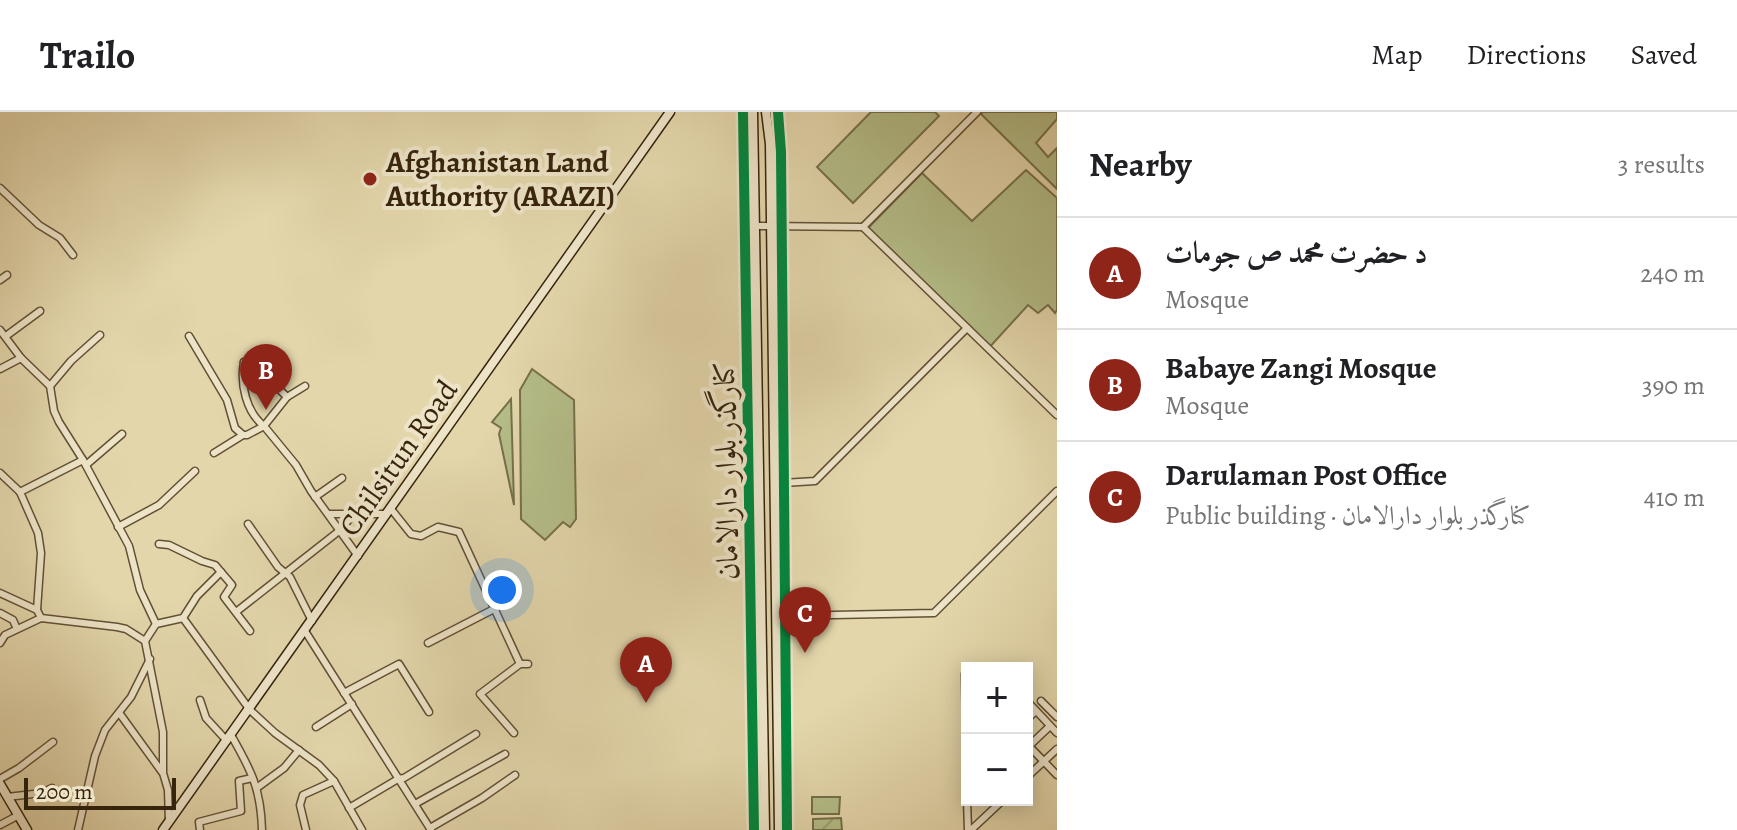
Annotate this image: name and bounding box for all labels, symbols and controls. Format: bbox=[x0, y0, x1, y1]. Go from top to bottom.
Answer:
text: Trailo bbox=[40, 29, 135, 81]
text: Map bbox=[1371, 36, 1422, 74]
text: Directions bbox=[1466, 36, 1587, 74]
text: Saved bbox=[1631, 36, 1697, 74]
text: Nearby bbox=[1089, 141, 1192, 188]
place label: Afghanistan Land Authority (ARAZI) bbox=[385, 142, 615, 216]
text: 3 results bbox=[1618, 147, 1705, 182]
marker: Afghanistan Land Authority (ARAZI) bbox=[361, 170, 379, 188]
text: د حضرت محمد ص جومات bbox=[1165, 233, 1427, 273]
text: A bbox=[1107, 256, 1123, 291]
text: 240 m bbox=[1640, 256, 1705, 291]
text: Mosque bbox=[1165, 282, 1249, 317]
pin: B bbox=[240, 344, 292, 410]
text: Babaye Zangi Mosque bbox=[1165, 348, 1437, 388]
street label: کنارگذر بلوار دارالامان bbox=[703, 362, 748, 580]
text: B bbox=[1107, 368, 1123, 403]
text: 390 m bbox=[1642, 368, 1705, 403]
street label: Chilsitun Road bbox=[329, 371, 467, 544]
text: Mosque bbox=[1165, 388, 1249, 423]
text: Darulaman Post Office bbox=[1165, 455, 1447, 495]
text: C bbox=[1107, 480, 1123, 515]
text: 410 m bbox=[1644, 480, 1705, 515]
text: Public building · کنارگذر بلوار دارالامان bbox=[1165, 498, 1530, 533]
your location bbox=[482, 570, 522, 610]
pin: C bbox=[779, 587, 831, 653]
pin: A bbox=[620, 637, 672, 703]
map controls bbox=[961, 662, 1033, 806]
button: + bbox=[961, 662, 1033, 734]
button: − bbox=[961, 734, 1033, 806]
scale bar bbox=[24, 774, 176, 810]
text: 200 m bbox=[36, 777, 93, 807]

